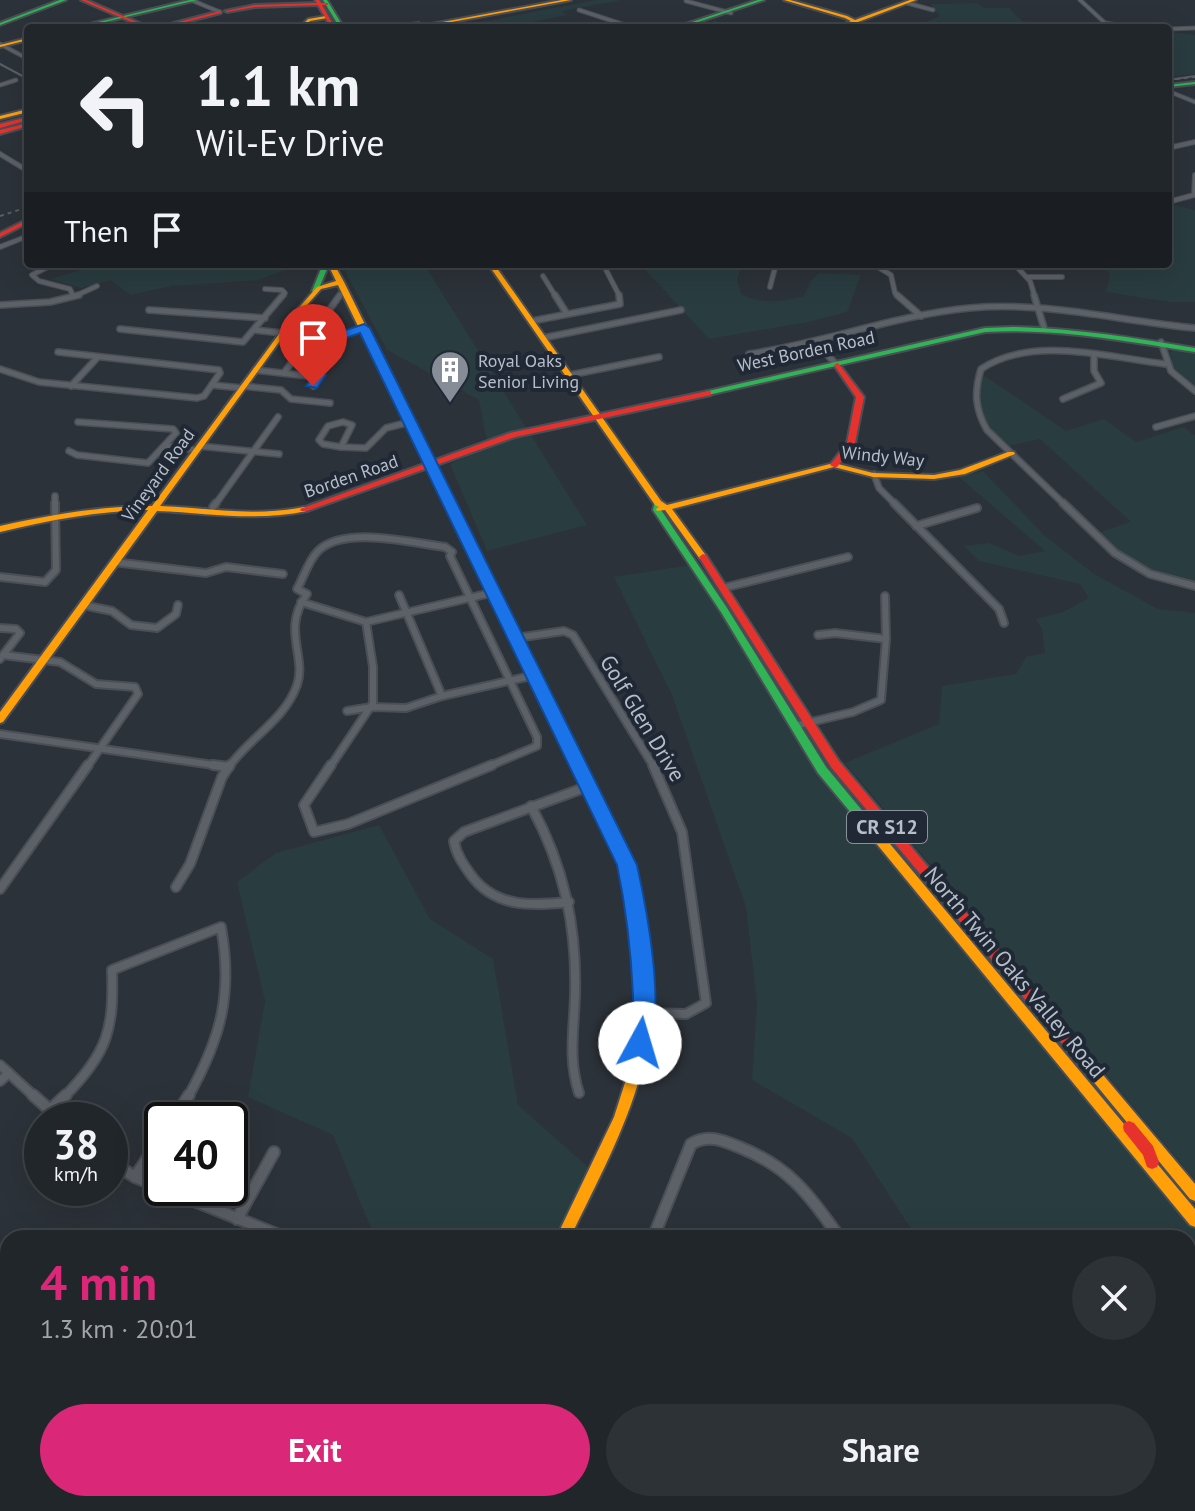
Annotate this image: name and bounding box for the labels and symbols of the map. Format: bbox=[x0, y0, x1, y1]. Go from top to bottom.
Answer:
pin bbox=[279, 304, 347, 386]
street label: West Borden Road bbox=[735, 325, 877, 377]
building icon: Royal Oaks Senior Living bbox=[429, 349, 471, 404]
place label: Royal Oaks Senior Living bbox=[478, 349, 579, 393]
street label: Vineyard Road bbox=[116, 424, 200, 527]
street label: Windy Way bbox=[841, 440, 926, 472]
street label: Borden Road bbox=[301, 449, 401, 503]
street label: Golf Glen Drive bbox=[594, 650, 692, 786]
road number: CR S12 bbox=[847, 811, 927, 843]
street label: North Twin Oaks Valley Road bbox=[918, 861, 1112, 1083]
position arrow bbox=[598, 1001, 682, 1085]
speed limit sign: 40 bbox=[144, 1102, 248, 1206]

